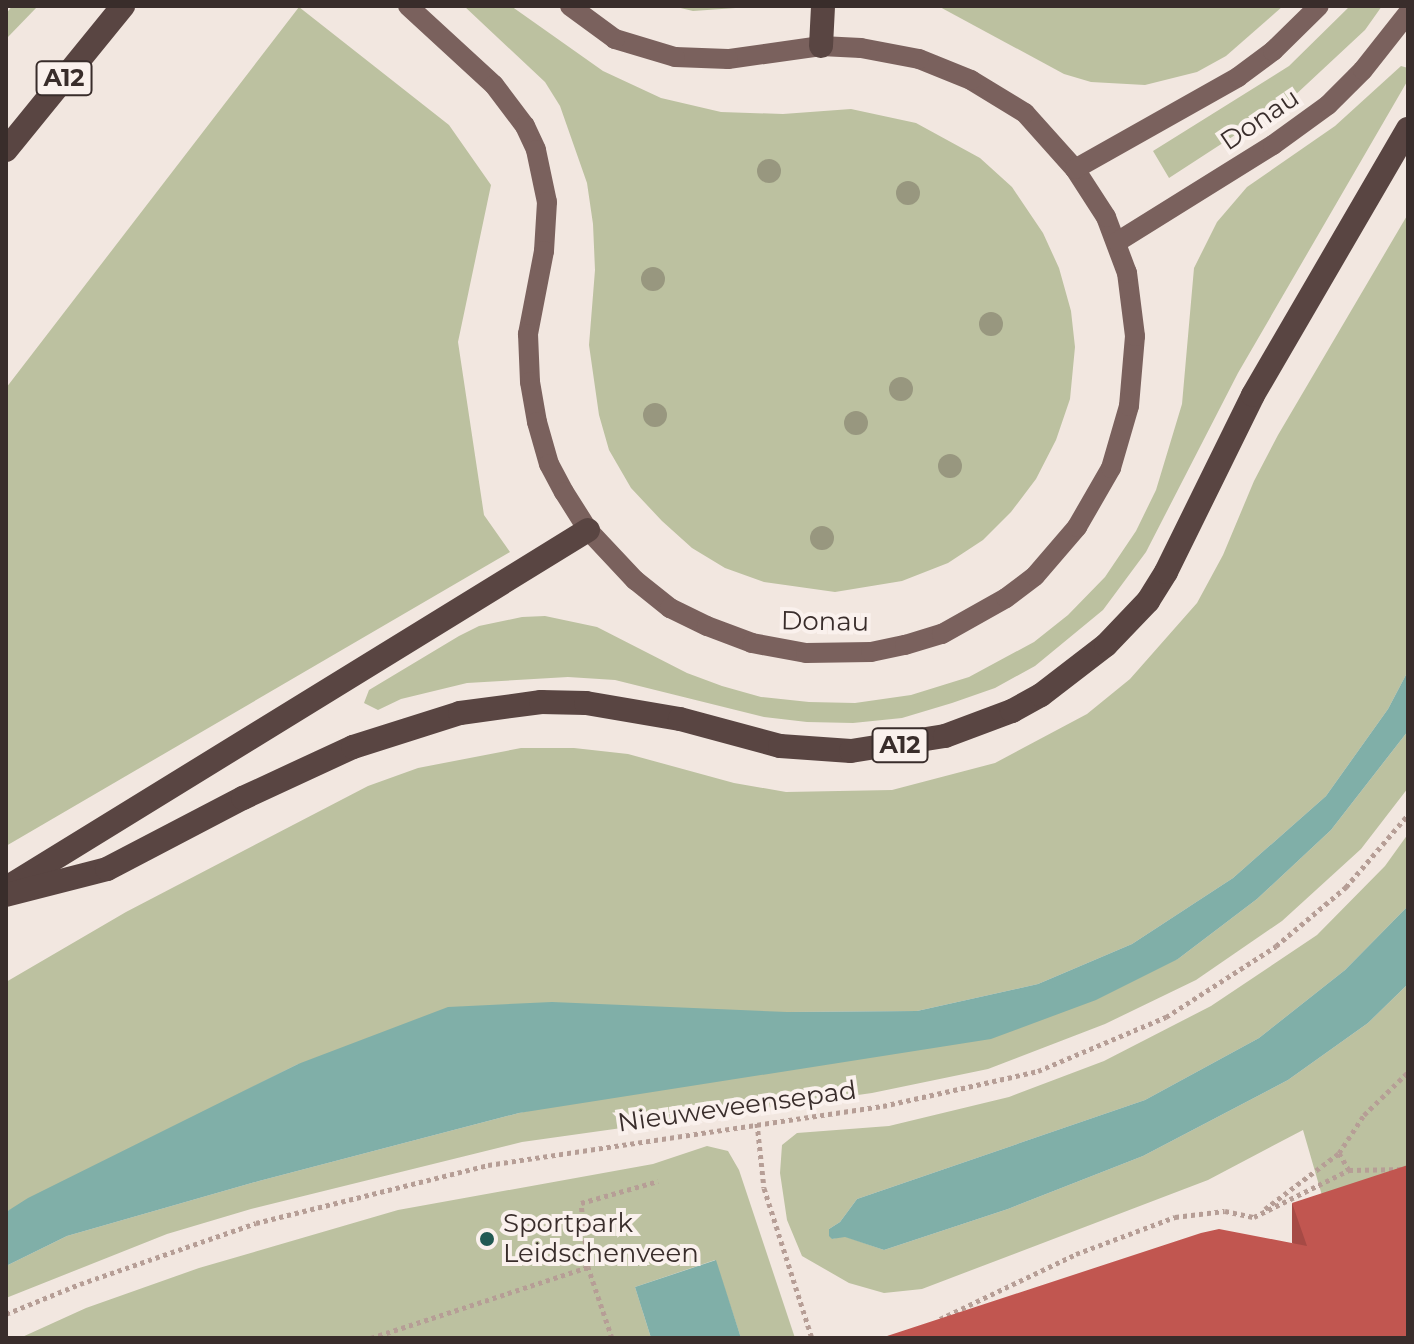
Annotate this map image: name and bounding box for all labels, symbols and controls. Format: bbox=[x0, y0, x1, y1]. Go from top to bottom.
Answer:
road number: A12 bbox=[34, 58, 94, 98]
street label: Donau bbox=[1215, 82, 1305, 158]
street label: Donau bbox=[781, 606, 869, 638]
road number: A12 bbox=[870, 725, 930, 765]
street label: Nieuweveensepad bbox=[616, 1075, 858, 1139]
place label: Sportpark Leidschenveen bbox=[503, 1208, 699, 1270]
marker: Sportpark Leidschenveen bbox=[478, 1230, 496, 1248]

